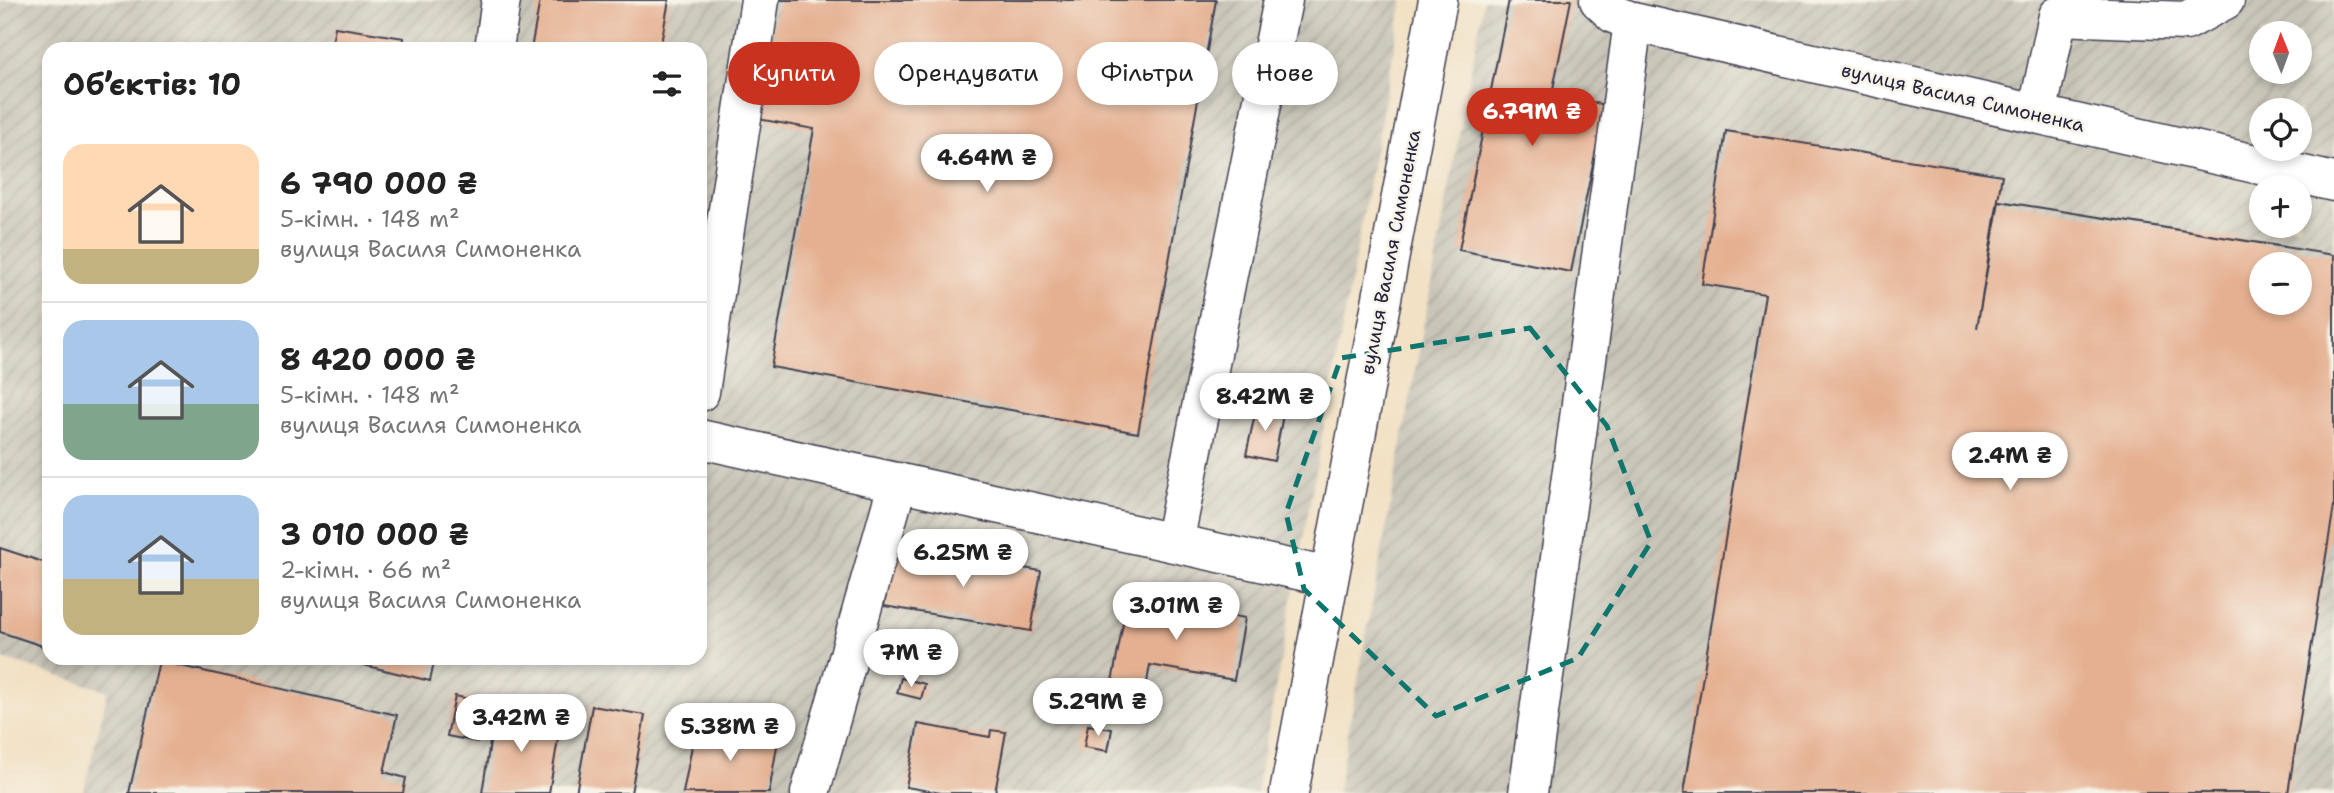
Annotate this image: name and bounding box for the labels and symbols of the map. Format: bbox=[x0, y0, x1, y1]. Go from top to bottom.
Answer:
north arrow bbox=[2249, 21, 2312, 84]
street label: вулиця Василя Симоненка bbox=[1839, 57, 2087, 138]
pin: 6.79M ₴ bbox=[1467, 88, 1597, 148]
street label: вулиця Василя Симоненка bbox=[1354, 127, 1427, 377]
pin: 4.64M ₴ bbox=[922, 134, 1052, 194]
pin: 8.42M ₴ bbox=[1200, 374, 1330, 433]
pin: 2.4M ₴ bbox=[1953, 433, 2067, 492]
pin: 6.25M ₴ bbox=[898, 530, 1028, 589]
pin: 3.01M ₴ bbox=[1111, 582, 1241, 642]
pin: 7M ₴ bbox=[870, 630, 952, 689]
pin: 5.29M ₴ bbox=[1033, 678, 1163, 738]
pin: 3.42M ₴ bbox=[456, 694, 586, 754]
pin: 5.38M ₴ bbox=[665, 704, 795, 763]

